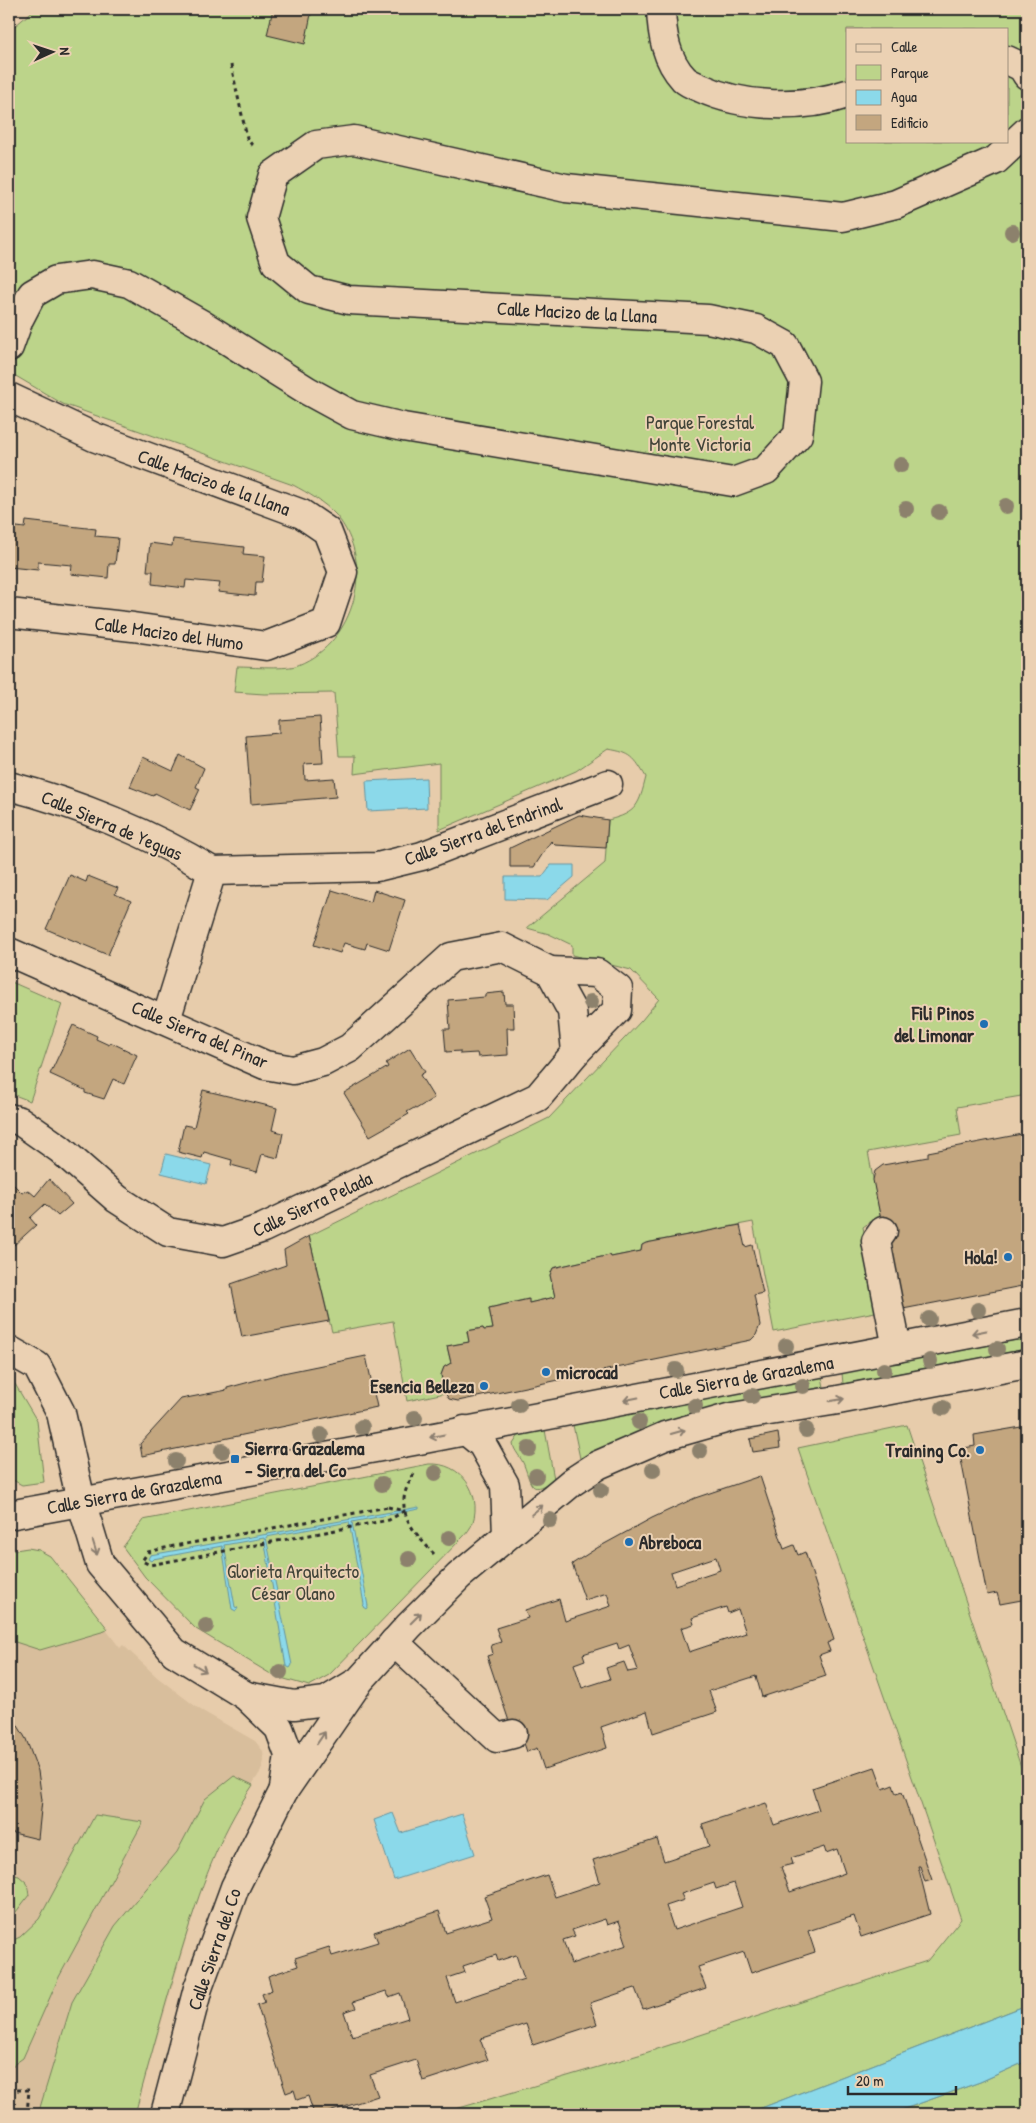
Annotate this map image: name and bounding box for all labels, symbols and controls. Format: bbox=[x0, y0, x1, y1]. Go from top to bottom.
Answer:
north arrow bbox=[28, 28, 78, 78]
legend bbox=[846, 28, 1008, 142]
text: Calle bbox=[891, 36, 918, 57]
text: N bbox=[56, 47, 75, 56]
text: Parque bbox=[891, 62, 929, 83]
text: Agua bbox=[891, 86, 917, 107]
text: Edificio bbox=[891, 112, 928, 133]
street label: Calle Macizo de la Llana bbox=[496, 295, 658, 329]
park label: Parque Forestal Monte Victoria bbox=[646, 409, 755, 457]
street label: Calle Macizo de la Llana bbox=[134, 442, 294, 522]
street label: Calle Macizo del Humo bbox=[93, 610, 245, 656]
street label: Calle Sierra de Yeguas bbox=[37, 784, 187, 866]
street label: Calle Sierra del Endrinal bbox=[400, 790, 567, 872]
street label: Calle Sierra del Pinar bbox=[128, 993, 273, 1075]
place label: Fili Pinos del Limonar bbox=[894, 1000, 975, 1048]
marker: Fili Pinos del Limonar bbox=[978, 1018, 990, 1030]
street label: Calle Sierra Pelada bbox=[248, 1165, 376, 1243]
place label: Hola! bbox=[964, 1244, 998, 1270]
marker: Hola! bbox=[1002, 1251, 1014, 1263]
one-way arrow bbox=[972, 1328, 988, 1338]
street label: Calle Sierra de Grazalema bbox=[657, 1349, 836, 1405]
place label: microcad bbox=[556, 1359, 618, 1385]
marker: microcad bbox=[540, 1366, 552, 1378]
place label: Esencia Belleza bbox=[370, 1373, 475, 1399]
marker: Esencia Belleza bbox=[478, 1380, 490, 1392]
one-way arrow bbox=[623, 1394, 639, 1404]
one-way arrow bbox=[829, 1395, 845, 1405]
one-way arrow bbox=[670, 1427, 686, 1436]
one-way arrow bbox=[429, 1432, 445, 1441]
place label: Sierra Grazalema - Sierra del Co bbox=[245, 1435, 365, 1483]
place label: Training Co. bbox=[885, 1437, 970, 1464]
marker: Training Co. bbox=[974, 1444, 986, 1456]
marker: Sierra Grazalema - Sierra del Co bbox=[229, 1453, 241, 1465]
street label: Calle Sierra de Grazalema bbox=[45, 1464, 224, 1520]
one-way arrow bbox=[531, 1504, 544, 1516]
place label: Abreboca bbox=[639, 1529, 702, 1555]
marker: Abreboca bbox=[623, 1536, 635, 1548]
one-way arrow bbox=[91, 1539, 101, 1555]
park label: Glorieta Arquitecto César Olano bbox=[227, 1558, 359, 1606]
one-way arrow bbox=[410, 1613, 422, 1625]
one-way arrow bbox=[192, 1664, 206, 1674]
one-way arrow bbox=[316, 1731, 326, 1745]
street label: Calle Sierra del Co bbox=[181, 1884, 247, 2013]
scale bar bbox=[848, 2063, 956, 2095]
text: 20 m bbox=[856, 2070, 883, 2091]

